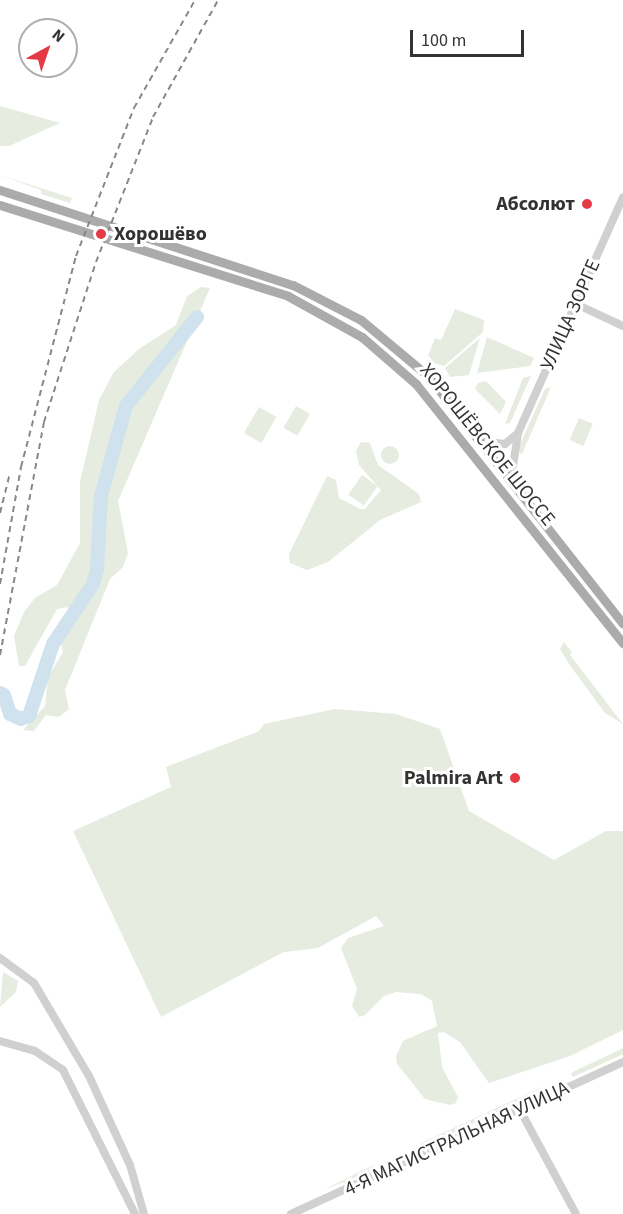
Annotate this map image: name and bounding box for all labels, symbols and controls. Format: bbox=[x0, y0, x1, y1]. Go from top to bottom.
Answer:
north arrow bbox=[18, 18, 78, 78]
scale bar bbox=[413, 18, 527, 56]
text: N bbox=[47, 24, 69, 48]
text: 100 m bbox=[421, 28, 466, 53]
place label: Абсолют bbox=[496, 192, 575, 216]
marker: Абсолют bbox=[580, 197, 594, 211]
place label: Хорошёво bbox=[114, 222, 207, 246]
marker: Хорошёво bbox=[92, 225, 110, 243]
street label: УЛИЦА ЗОРГЕ bbox=[536, 256, 606, 374]
street label: ХОРОШЁВСКОЕ ШОССЕ bbox=[414, 359, 560, 531]
place label: Palmira Art bbox=[404, 766, 503, 790]
marker: Palmira Art bbox=[508, 771, 522, 785]
street label: 4-Я МАГИСТРАЛЬНАЯ УЛИЦА bbox=[341, 1076, 573, 1202]

